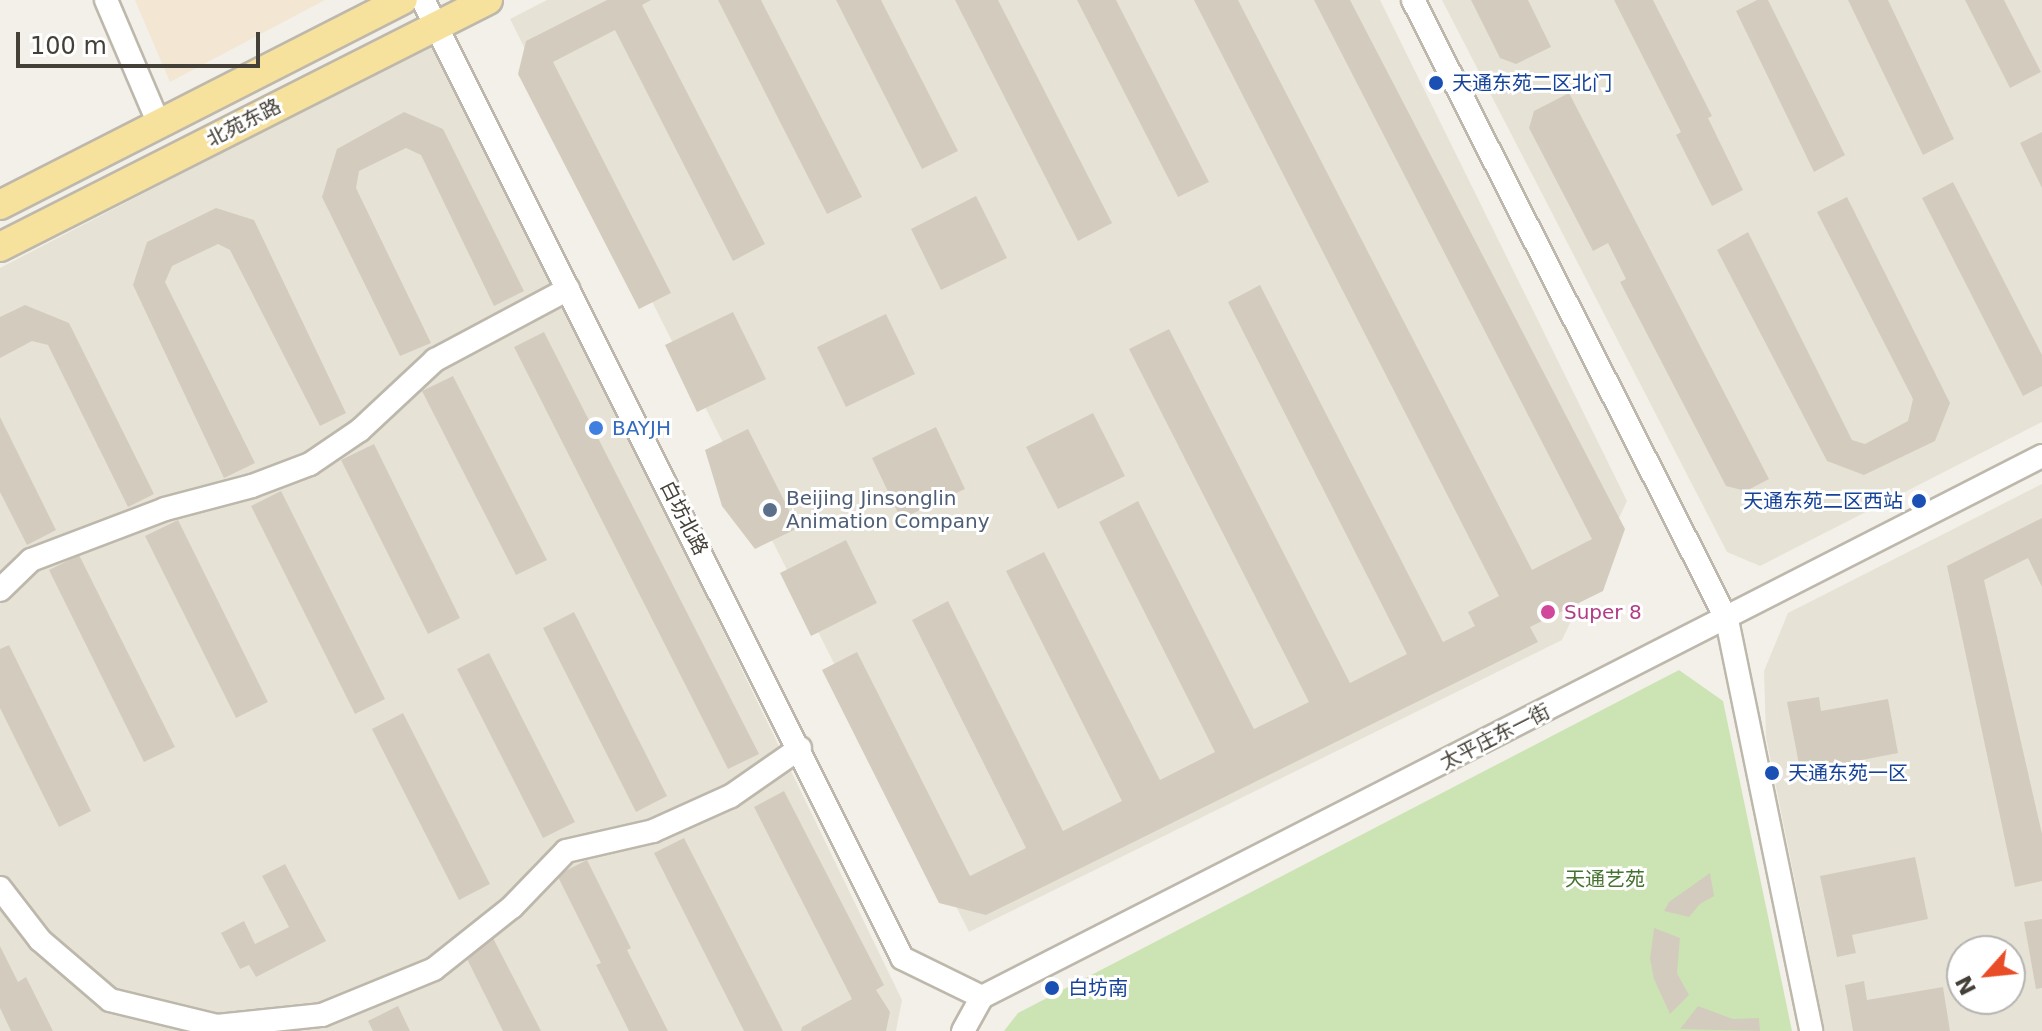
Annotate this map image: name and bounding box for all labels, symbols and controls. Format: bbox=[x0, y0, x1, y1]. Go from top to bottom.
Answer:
scale bar bbox=[20, 16, 264, 66]
text: 100 m bbox=[30, 32, 107, 60]
place label: 天通东苑二区北门 bbox=[1452, 71, 1612, 95]
marker: 天通东苑二区北门 bbox=[1427, 74, 1445, 92]
street label: 北苑东路 bbox=[203, 94, 285, 152]
place label: BAYJH bbox=[612, 416, 671, 440]
marker: BAYJH bbox=[587, 419, 605, 437]
street label: 白坊北路 bbox=[655, 477, 713, 559]
place label: Beijing Jinsonglin Animation Company bbox=[786, 486, 989, 533]
place label: 天通东苑二区西站 bbox=[1743, 489, 1903, 513]
marker: 天通东苑二区西站 bbox=[1910, 492, 1928, 510]
marker: Beijing Jinsonglin Animation Company bbox=[761, 501, 779, 519]
place label: Super 8 bbox=[1564, 600, 1642, 624]
marker: Super 8 bbox=[1539, 603, 1557, 621]
street label: 太平庄东一街 bbox=[1436, 699, 1554, 775]
place label: 天通东苑一区 bbox=[1788, 761, 1908, 785]
marker: 天通东苑一区 bbox=[1763, 764, 1781, 782]
park label: 天通艺苑 bbox=[1565, 867, 1645, 891]
north arrow bbox=[1946, 935, 2026, 1015]
text: N bbox=[1951, 971, 1981, 999]
place label: 白坊南 bbox=[1068, 976, 1128, 1000]
marker: 白坊南 bbox=[1043, 979, 1061, 997]

